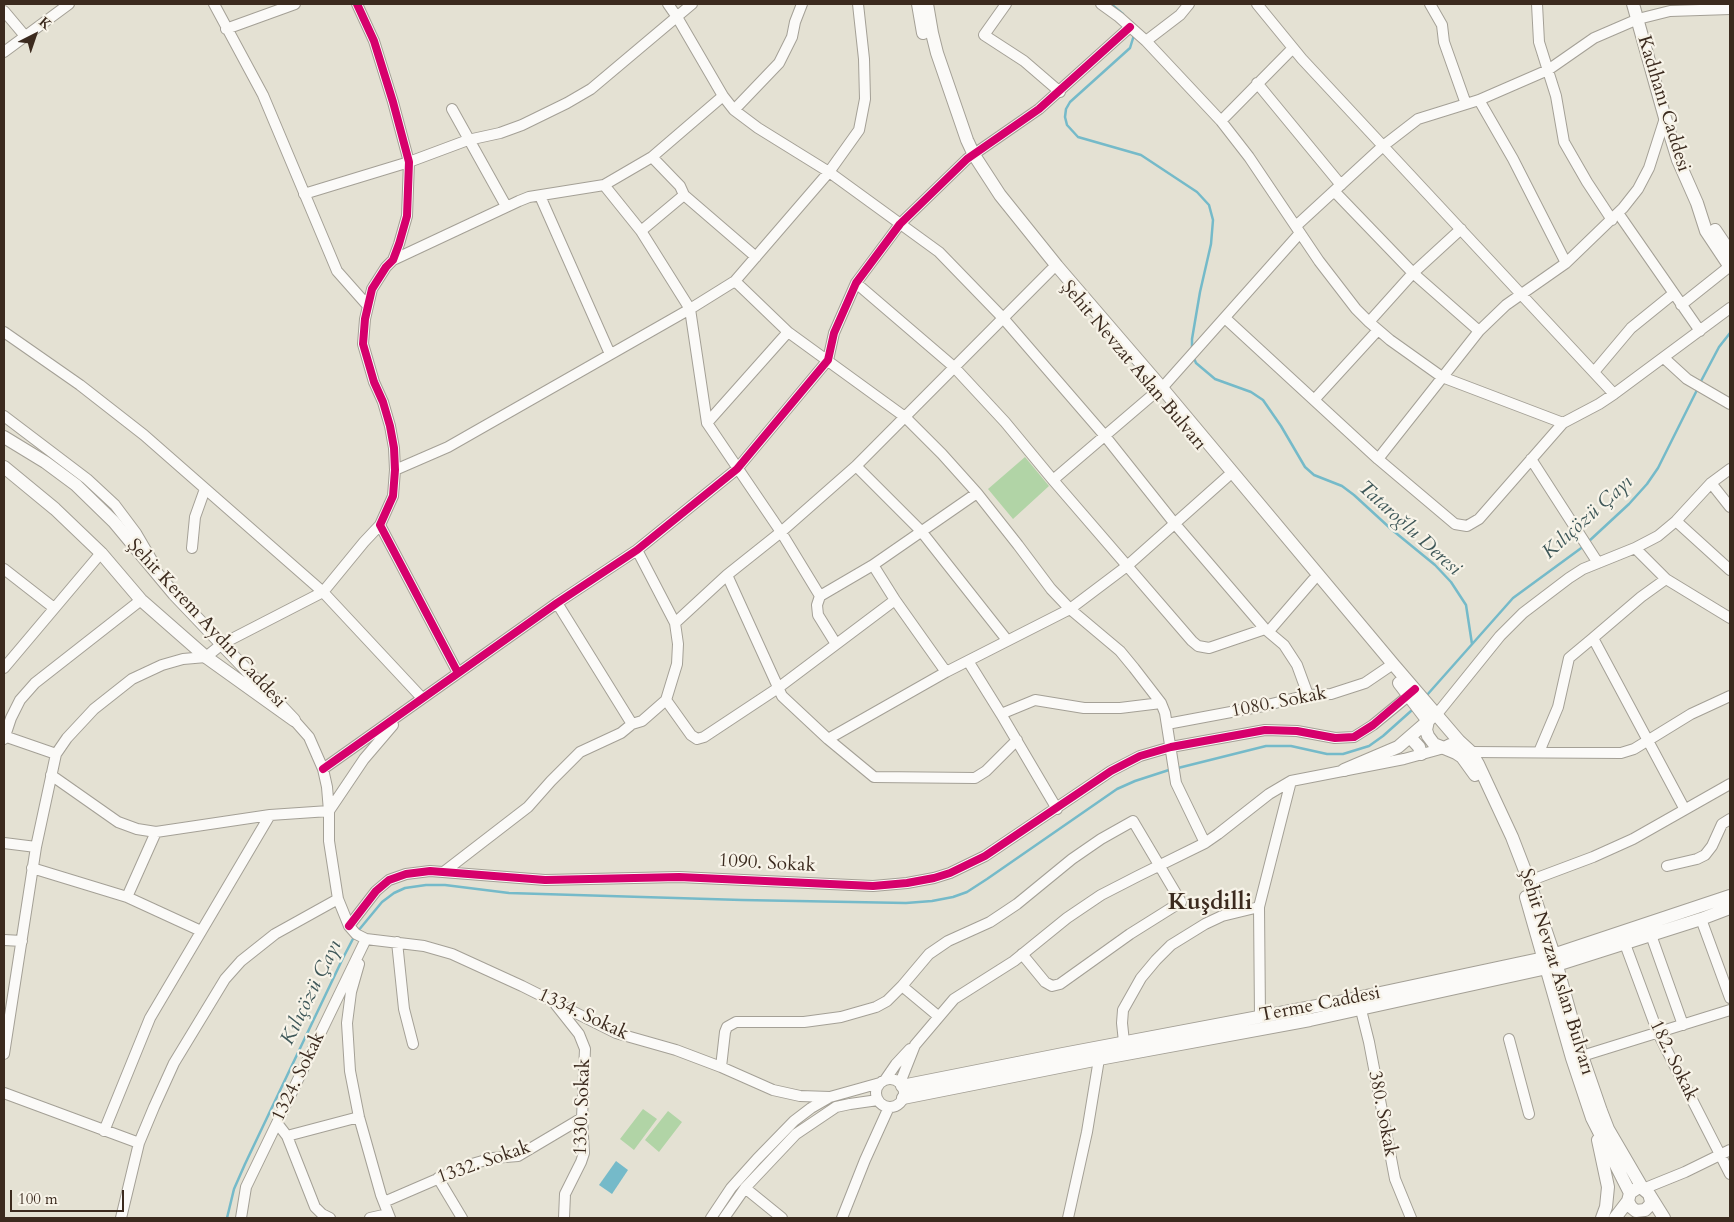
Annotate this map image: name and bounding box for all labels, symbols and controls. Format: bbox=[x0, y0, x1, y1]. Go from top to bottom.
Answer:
north arrow bbox=[10, 10, 60, 60]
text: K bbox=[35, 12, 56, 34]
street label: Kadıhanı Caddesi bbox=[1631, 33, 1695, 175]
street label: Şehit Nevzat Aslan Bulvarı bbox=[1055, 277, 1211, 455]
water label: Kılıçözü Çayı bbox=[1538, 471, 1638, 565]
water label: Tataroğlu Deresi bbox=[1353, 477, 1465, 581]
street label: Şehit Kerem Aydın Caddesi bbox=[122, 535, 290, 713]
street label: 1080. Sokak bbox=[1229, 683, 1329, 723]
street label: 1090. Sokak bbox=[718, 850, 816, 878]
street label: Şehit Nevzat Aslan Bulvarı bbox=[1514, 866, 1598, 1078]
district label: Kuşdilli bbox=[1168, 889, 1252, 917]
water label: Kılıçözü Çayı bbox=[276, 937, 348, 1049]
street label: Terme Caddesi bbox=[1258, 982, 1382, 1028]
street label: 1334. Sokak bbox=[534, 984, 632, 1046]
street label: 182. Sokak bbox=[1644, 1017, 1702, 1105]
street label: 1324. Sokak bbox=[267, 1028, 331, 1126]
street label: 1330. Sokak bbox=[570, 1058, 596, 1156]
street label: 380. Sokak bbox=[1362, 1069, 1402, 1159]
street label: 1332. Sokak bbox=[434, 1136, 534, 1190]
scale bar bbox=[12, 1180, 126, 1212]
text: 100 m bbox=[18, 1189, 58, 1209]

